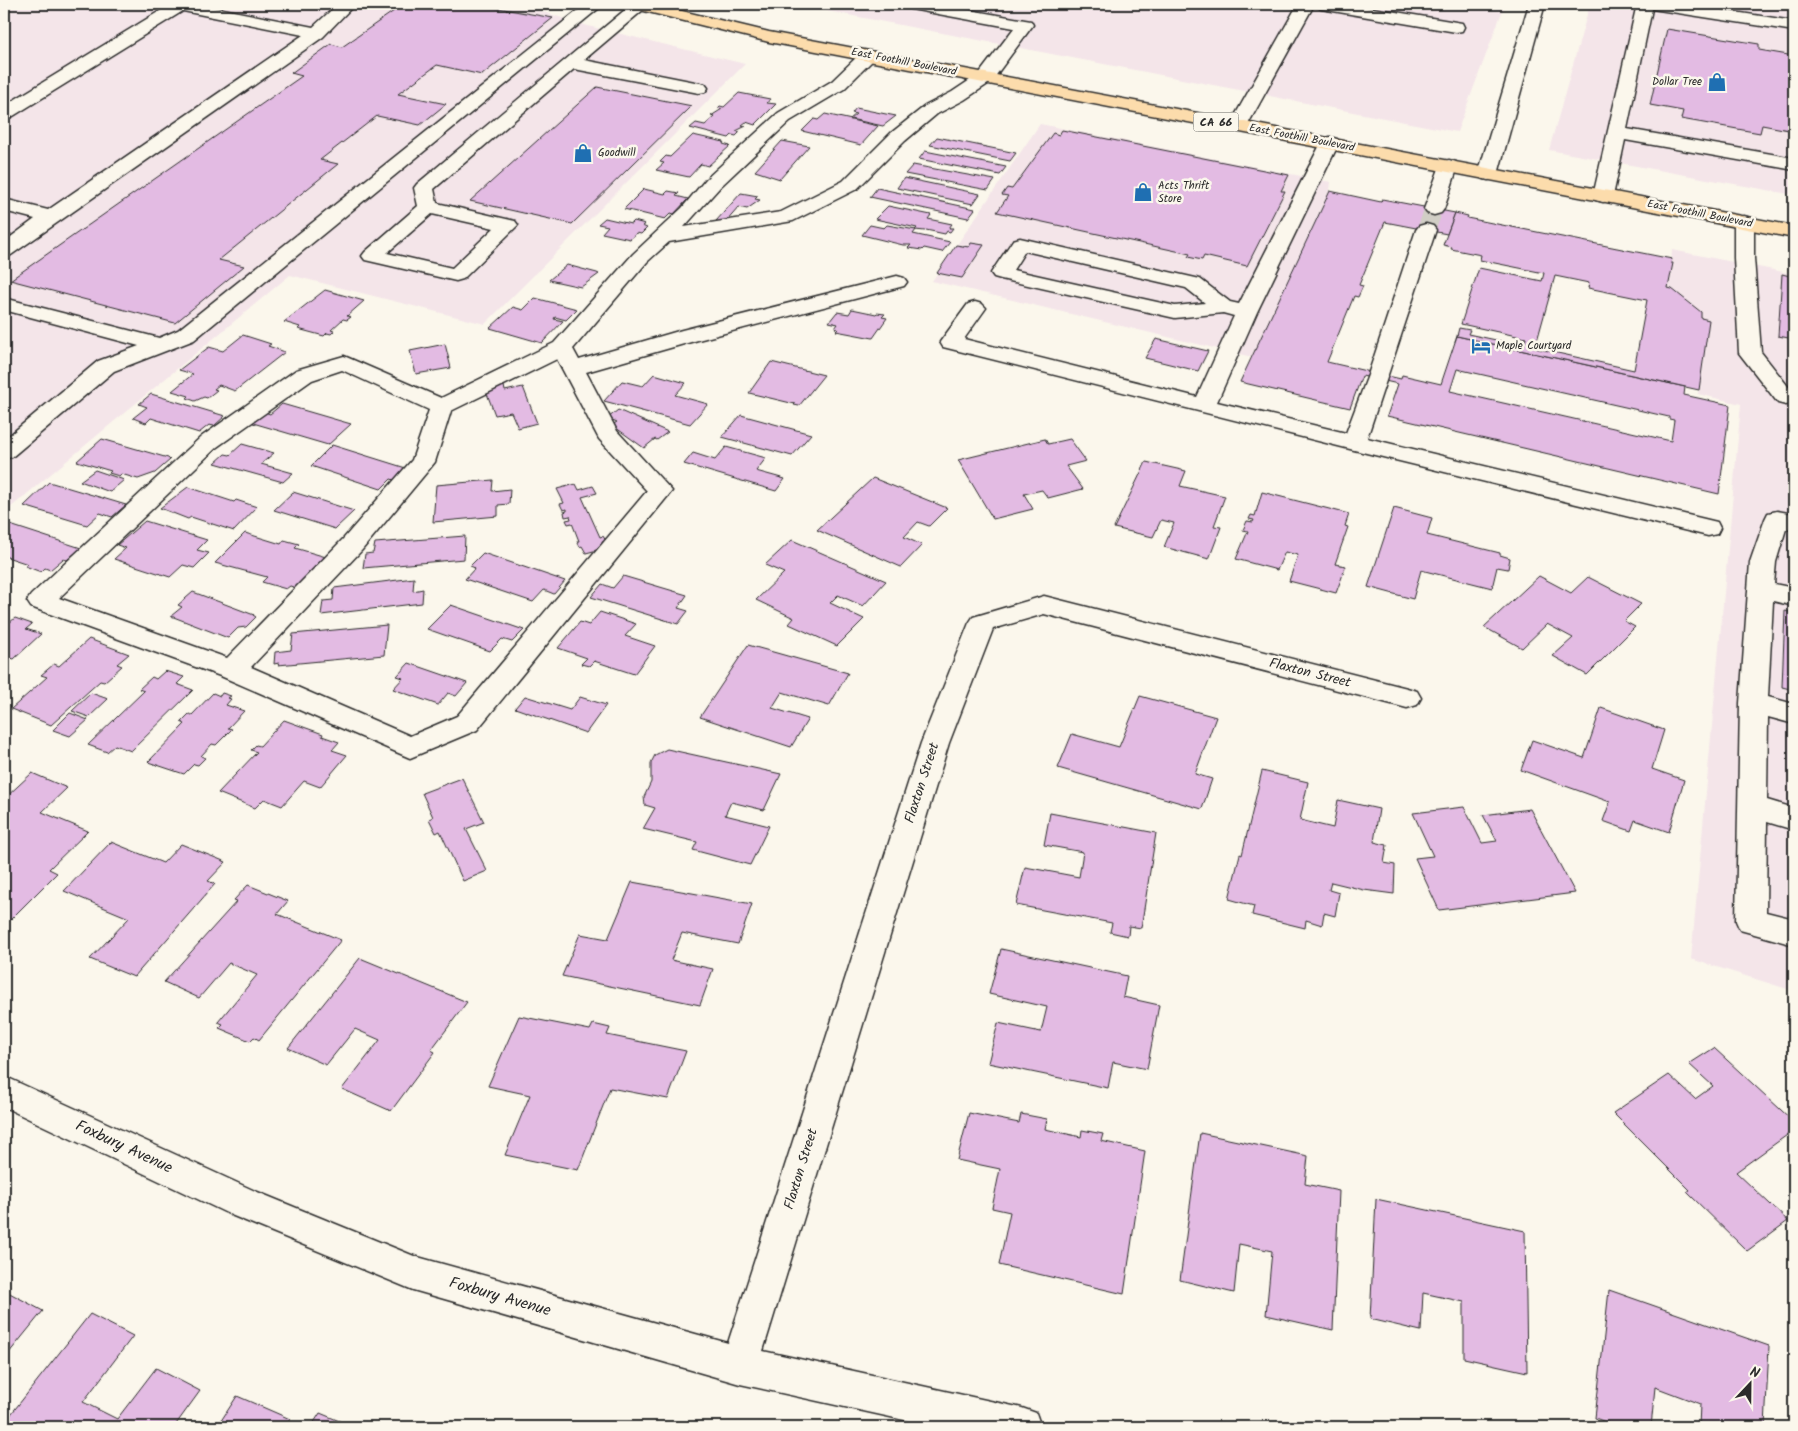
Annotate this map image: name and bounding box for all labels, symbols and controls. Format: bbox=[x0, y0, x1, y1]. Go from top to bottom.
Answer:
street label: East Foothill Boulevard bbox=[850, 43, 959, 81]
shop icon: Dollar Tree bbox=[1706, 71, 1728, 93]
place label: Dollar Tree bbox=[1652, 73, 1702, 91]
road number: CA 66 bbox=[1194, 112, 1238, 132]
street label: East Foothill Boulevard bbox=[1248, 119, 1357, 157]
shop icon: Goodwill bbox=[572, 142, 594, 164]
place label: Goodwill bbox=[598, 144, 636, 162]
place label: Acts Thrift Store bbox=[1158, 177, 1210, 208]
shop icon: Acts Thrift Store bbox=[1132, 181, 1154, 203]
street label: East Foothill Boulevard bbox=[1646, 195, 1755, 233]
hotel icon: Maple Courtyard bbox=[1470, 335, 1492, 357]
place label: Maple Courtyard bbox=[1496, 337, 1572, 355]
street label: Flaxton Street bbox=[1267, 652, 1354, 694]
street label: Flaxton Street bbox=[899, 739, 946, 826]
street label: Foxbury Avenue bbox=[71, 1114, 177, 1180]
street label: Flaxton Street bbox=[778, 1125, 824, 1212]
street label: Foxbury Avenue bbox=[446, 1271, 554, 1323]
north arrow bbox=[1726, 1358, 1776, 1408]
text: N bbox=[1746, 1361, 1763, 1385]

